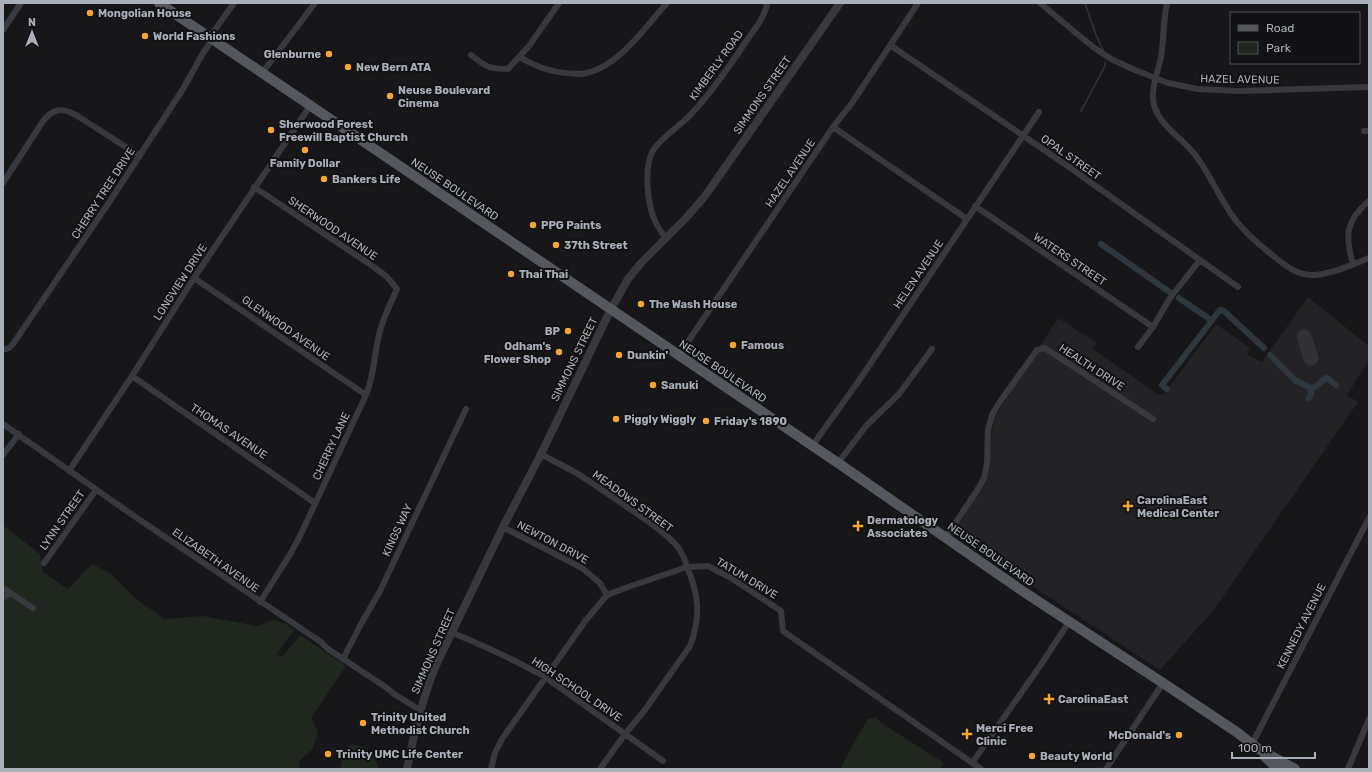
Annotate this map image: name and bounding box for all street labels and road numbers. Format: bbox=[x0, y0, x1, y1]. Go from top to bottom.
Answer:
street label: KIMBERLY ROAD bbox=[687, 28, 746, 103]
street label: SIMMONS STREET bbox=[731, 53, 794, 137]
street label: HAZEL AVENUE bbox=[1200, 72, 1280, 87]
street label: OPAL STREET bbox=[1038, 132, 1104, 183]
street label: HAZEL AVENUE bbox=[763, 136, 818, 210]
street label: CHERRY TREE DRIVE bbox=[69, 145, 138, 241]
street label: NEUSE BOULEVARD bbox=[409, 155, 501, 223]
street label: SHERWOOD AVENUE bbox=[286, 194, 380, 263]
street label: WATERS STREET bbox=[1031, 230, 1109, 289]
street label: HELEN AVENUE bbox=[891, 237, 946, 311]
street label: LONGVIEW DRIVE bbox=[151, 241, 210, 323]
street label: GLENWOOD AVENUE bbox=[239, 293, 332, 364]
street label: SIMMONS STREET bbox=[548, 314, 601, 403]
street label: NEUSE BOULEVARD bbox=[677, 337, 769, 405]
street label: HEALTH DRIVE bbox=[1057, 341, 1127, 394]
street label: THOMAS AVENUE bbox=[188, 401, 270, 462]
street label: CHERRY LANE bbox=[310, 410, 353, 482]
street label: MEADOWS STREET bbox=[590, 468, 676, 535]
street label: LYNN STREET bbox=[37, 487, 88, 553]
street label: KINGS WAY bbox=[380, 502, 415, 558]
street label: NEWTON DRIVE bbox=[515, 518, 591, 567]
street label: NEUSE BOULEVARD bbox=[945, 520, 1036, 589]
street label: ELIZABETH AVENUE bbox=[170, 525, 262, 596]
street label: TATUM DRIVE bbox=[714, 555, 780, 602]
street label: KENNEDY AVENUE bbox=[1274, 581, 1329, 671]
street label: SIMMONS STREET bbox=[409, 606, 458, 696]
street label: HIGH SCHOOL DRIVE bbox=[529, 654, 625, 725]

